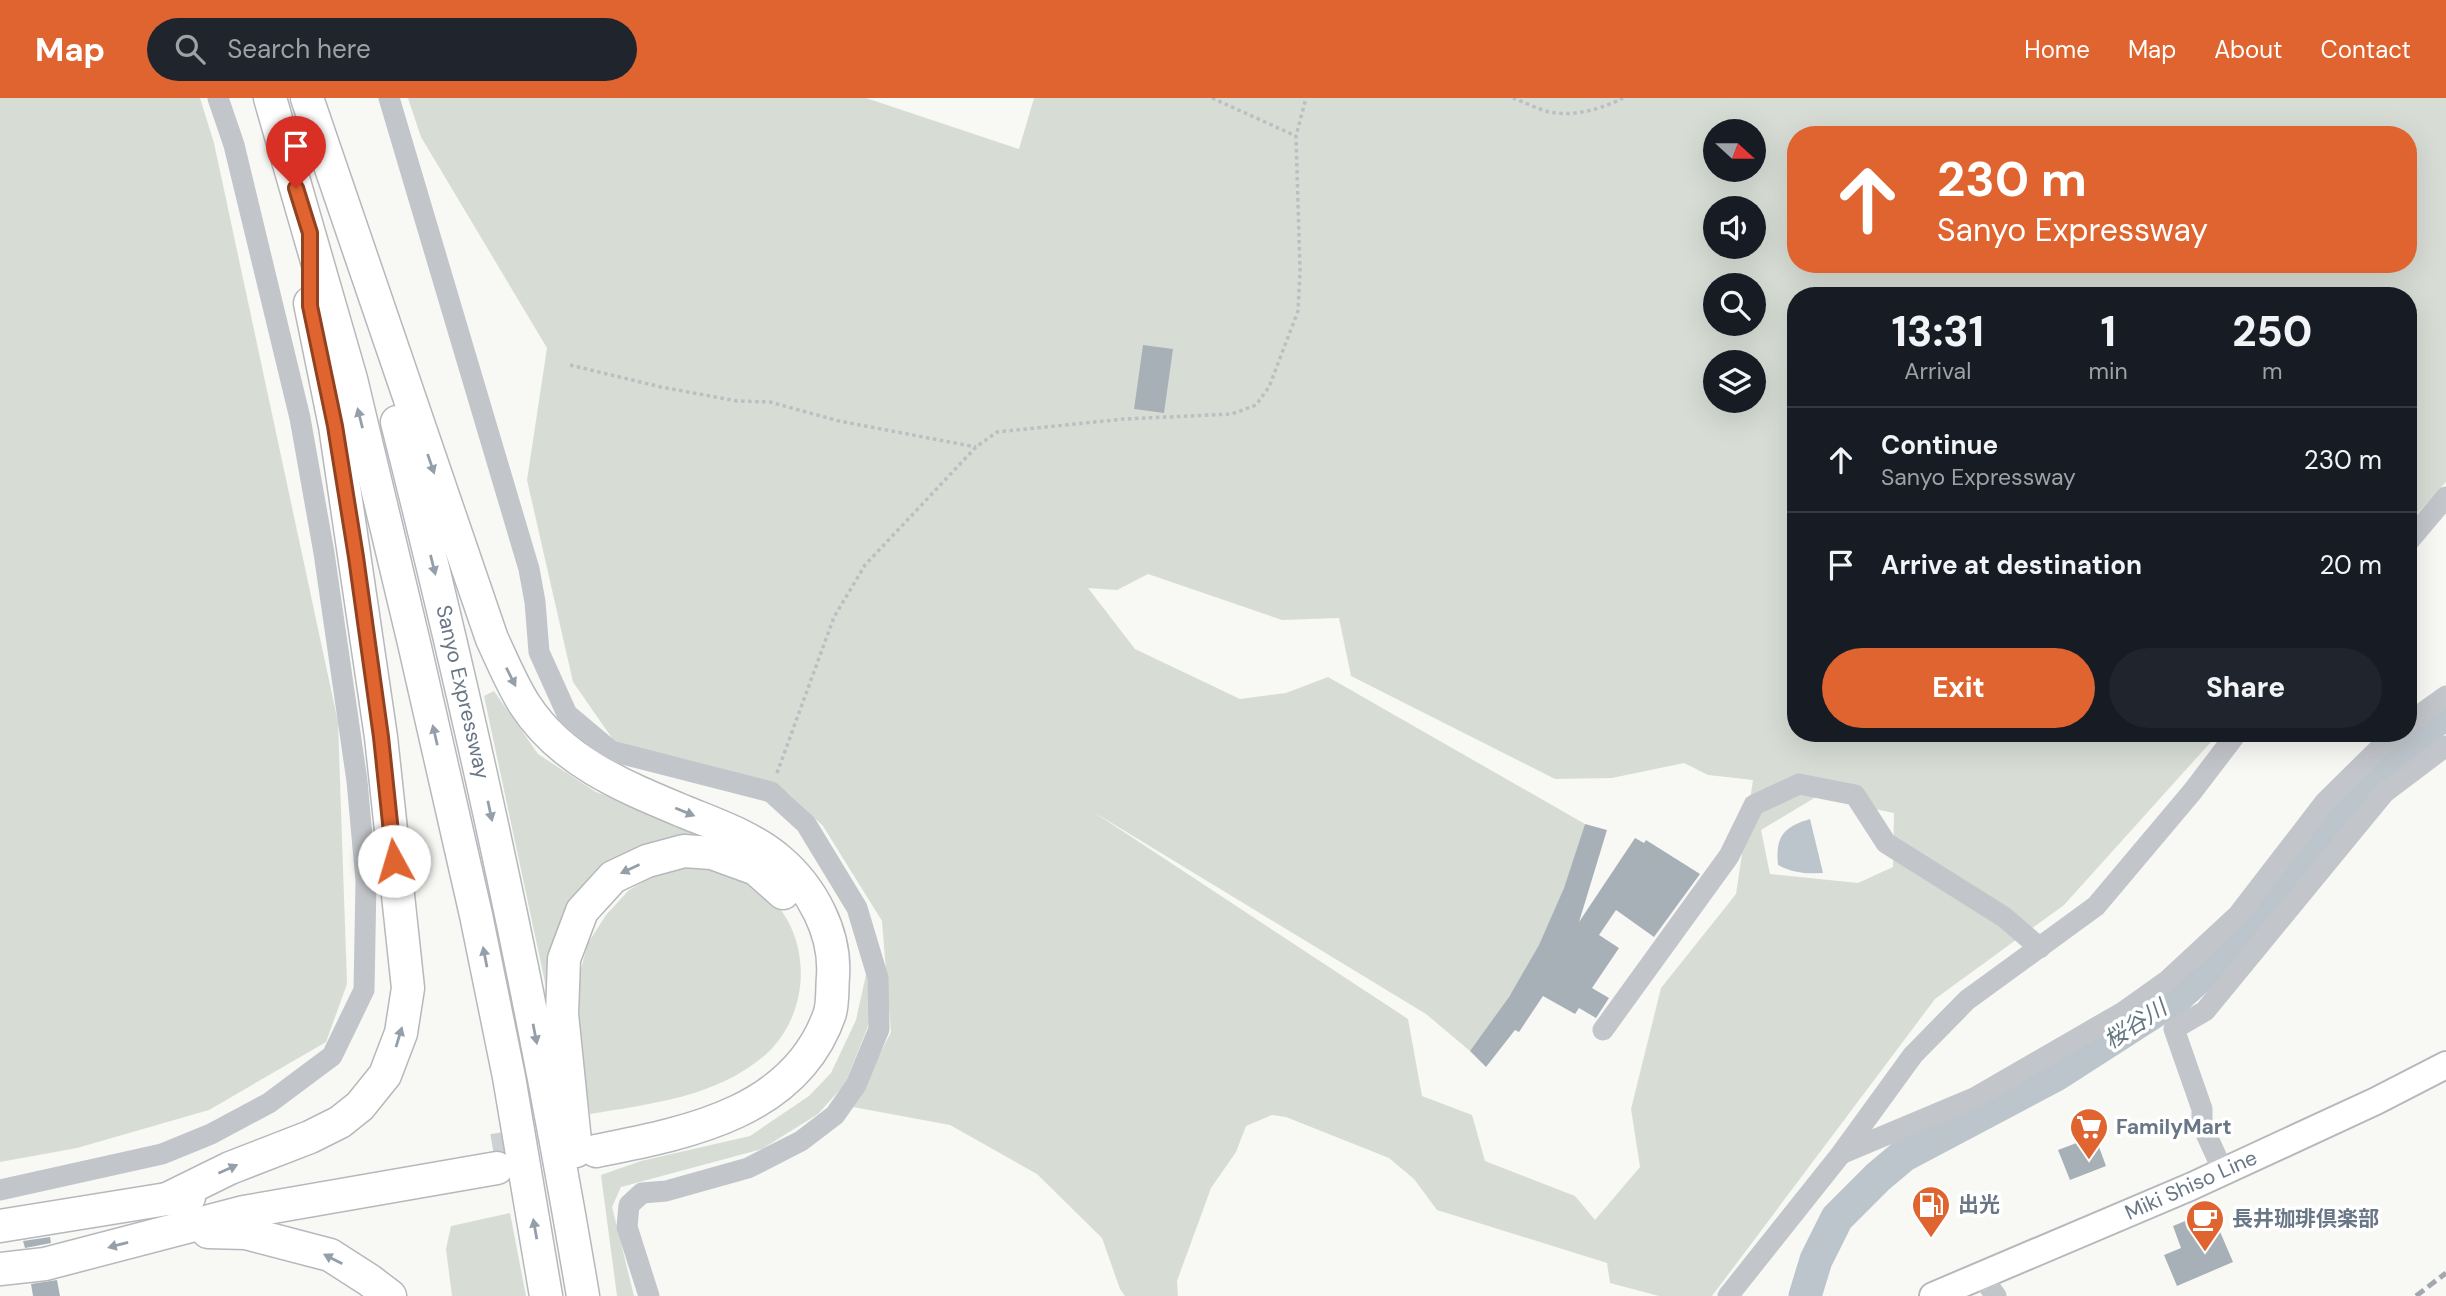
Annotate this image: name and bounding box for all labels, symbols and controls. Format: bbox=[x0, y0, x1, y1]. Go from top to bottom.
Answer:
search box bbox=[147, 18, 637, 81]
text: Map bbox=[35, 28, 105, 71]
icon: search bbox=[171, 30, 209, 68]
text: Search here bbox=[227, 32, 371, 66]
text: Home bbox=[2024, 34, 2090, 65]
text: Map bbox=[2128, 34, 2176, 65]
text: About bbox=[2214, 34, 2283, 65]
text: Contact bbox=[2321, 34, 2411, 65]
pin bbox=[266, 116, 326, 188]
north arrow bbox=[1703, 119, 1766, 182]
map controls bbox=[1703, 119, 1766, 413]
icon: arrive bbox=[277, 127, 315, 165]
text: 230 m bbox=[1937, 147, 2087, 211]
icon: ahead bbox=[1822, 154, 1913, 245]
button: sound bbox=[1703, 196, 1766, 259]
text: Sanyo Expressway bbox=[1937, 209, 2208, 251]
button: search bbox=[1703, 273, 1766, 336]
text: 13:31 bbox=[1892, 304, 1984, 359]
text: 1 bbox=[2100, 304, 2116, 359]
text: 250 bbox=[2232, 304, 2312, 359]
button: layers bbox=[1703, 350, 1766, 413]
text: Arrival bbox=[1904, 356, 1971, 386]
text: min bbox=[2089, 356, 2128, 386]
text: m bbox=[2262, 356, 2283, 386]
one-way arrow bbox=[354, 407, 365, 429]
text: Continue bbox=[1881, 428, 1998, 462]
icon: ahead bbox=[1822, 441, 1860, 479]
text: 230 m bbox=[2304, 443, 2382, 477]
one-way arrow bbox=[426, 454, 437, 475]
text: Sanyo Expressway bbox=[1881, 462, 2076, 492]
icon: arrive bbox=[1822, 546, 1860, 584]
text: Arrive at destination bbox=[1881, 548, 2142, 582]
text: 20 m bbox=[2319, 548, 2382, 582]
one-way arrow bbox=[428, 554, 439, 576]
street label: Sanyo Expressway bbox=[429, 602, 497, 782]
button: Exit bbox=[1822, 648, 2095, 728]
button: Share bbox=[2109, 648, 2382, 728]
one-way arrow bbox=[505, 667, 516, 687]
one-way arrow bbox=[429, 724, 440, 746]
one-way arrow bbox=[484, 800, 495, 822]
one-way arrow bbox=[675, 806, 695, 818]
position arrow bbox=[357, 824, 431, 898]
one-way arrow bbox=[620, 863, 640, 875]
one-way arrow bbox=[479, 946, 490, 968]
water label: 桜谷川 bbox=[2098, 991, 2175, 1055]
one-way arrow bbox=[529, 1023, 540, 1045]
one-way arrow bbox=[394, 1026, 404, 1047]
supermarket icon: FamilyMart bbox=[2068, 1106, 2110, 1161]
place label: FamilyMart bbox=[2116, 1113, 2231, 1141]
street label: Miki Shiso Line bbox=[2120, 1143, 2262, 1227]
one-way arrow bbox=[218, 1163, 239, 1174]
fuel station icon: 出光 bbox=[1910, 1184, 1952, 1239]
place label: 出光 bbox=[1958, 1191, 2000, 1219]
cafe icon: 長井珈琲倶楽部 bbox=[2184, 1198, 2226, 1253]
place label: 長井珈琲倶楽部 bbox=[2232, 1205, 2379, 1233]
one-way arrow bbox=[529, 1218, 540, 1240]
one-way arrow bbox=[107, 1240, 129, 1251]
one-way arrow bbox=[323, 1253, 343, 1265]

